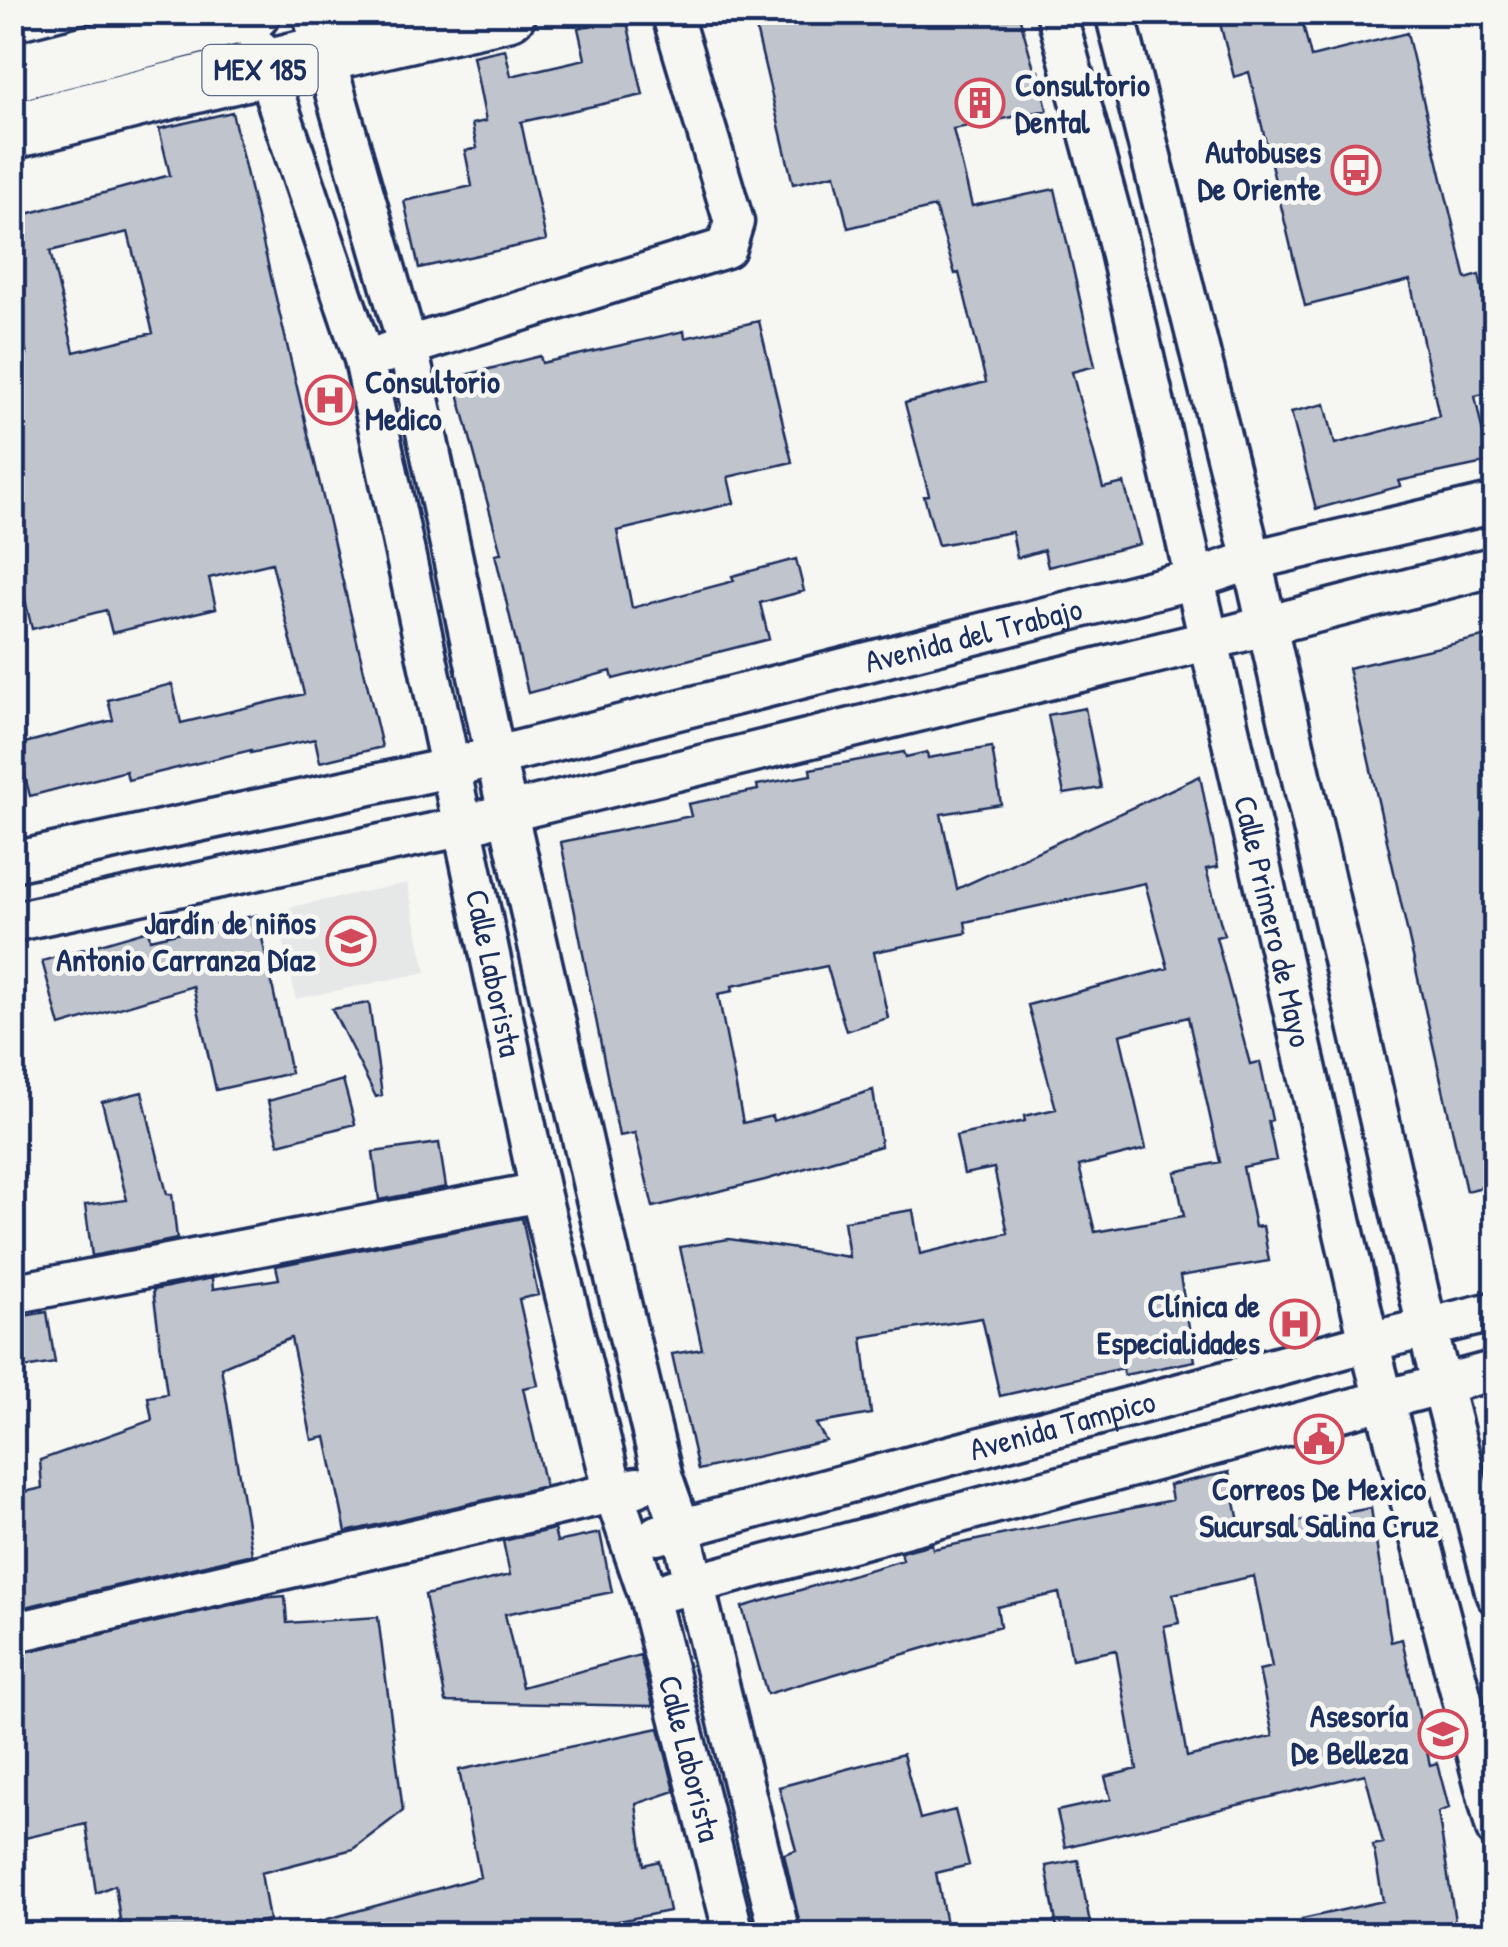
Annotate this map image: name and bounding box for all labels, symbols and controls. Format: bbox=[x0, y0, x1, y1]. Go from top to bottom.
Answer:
road number: MEX 185 bbox=[202, 45, 318, 95]
place label: Consultorio Dental bbox=[1015, 63, 1150, 143]
building icon: Consultorio Dental bbox=[954, 77, 1006, 129]
place label: Autobuses De Oriente bbox=[1197, 130, 1321, 210]
bus stop icon: Autobuses De Oriente bbox=[1330, 144, 1382, 196]
place label: Consultorio Medico bbox=[365, 360, 500, 440]
hospital icon: Consultorio Medico bbox=[304, 374, 356, 426]
street label: Avenida del Trabajo bbox=[860, 586, 1086, 683]
street label: Calle Primero de Mayo bbox=[1224, 791, 1323, 1051]
street label: Calle Laborista bbox=[456, 885, 533, 1061]
place label: Jardín de niños Antonio Carranza Díaz bbox=[56, 901, 316, 981]
school or university icon: Jardín de niños Antonio Carranza Díaz bbox=[325, 915, 377, 967]
place label: Clínica de Especialidades bbox=[1097, 1284, 1260, 1365]
hospital icon: Clínica de Especialidades bbox=[1269, 1298, 1321, 1350]
street label: Avenida Tampico bbox=[965, 1379, 1160, 1470]
public building icon: Correos De Mexico Sucursal Salina Cruz bbox=[1293, 1413, 1345, 1465]
place label: Correos De Mexico Sucursal Salina Cruz bbox=[1199, 1467, 1439, 1547]
street label: Calle Laborista bbox=[649, 1671, 732, 1846]
place label: Asesoría De Belleza bbox=[1291, 1694, 1408, 1774]
school or university icon: Asesoría De Belleza bbox=[1417, 1708, 1469, 1760]

